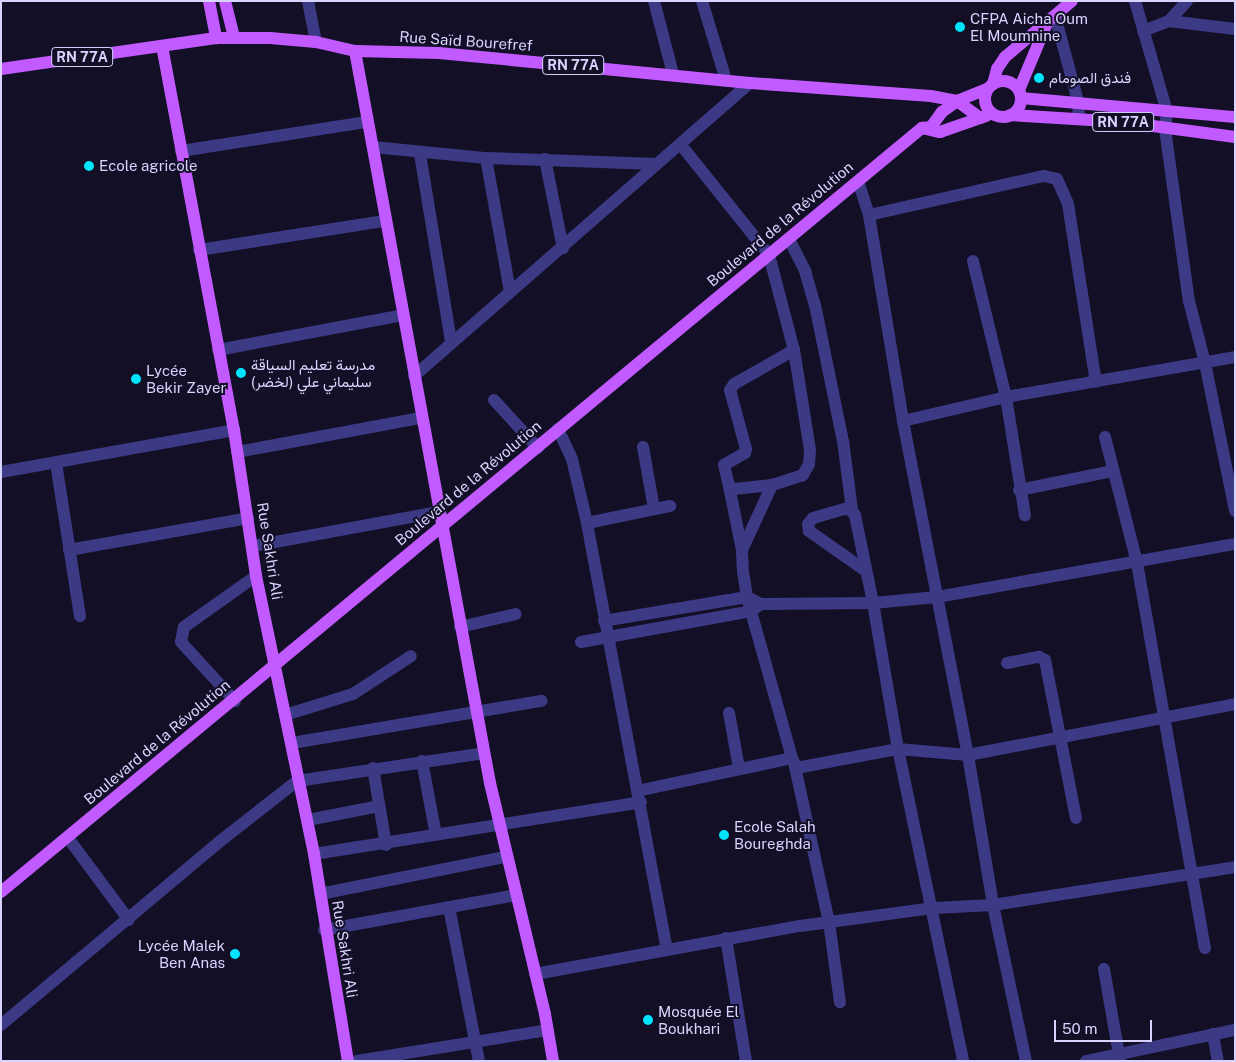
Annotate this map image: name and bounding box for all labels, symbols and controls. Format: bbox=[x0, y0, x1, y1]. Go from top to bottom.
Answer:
place label: CFPA Aicha Oum El Moumnine bbox=[970, 9, 1088, 44]
marker: CFPA Aicha Oum El Moumnine bbox=[954, 21, 966, 33]
street label: Rue Saïd Bourefref bbox=[399, 27, 533, 55]
road number: RN 77A bbox=[51, 46, 113, 68]
road number: RN 77A bbox=[542, 54, 604, 76]
place label: فندق الصومام bbox=[1049, 69, 1131, 87]
marker: فندق الصومام bbox=[1033, 72, 1045, 84]
road number: RN 77A bbox=[1092, 110, 1154, 134]
place label: Ecole agricole bbox=[99, 157, 198, 175]
street label: Boulevard de la Révolution bbox=[703, 158, 857, 290]
marker: Ecole agricole bbox=[83, 160, 95, 172]
place label: مدرسة تعليم السياقة سليماني علي (لخضر) bbox=[251, 355, 375, 390]
place label: Lycée Bekir Zayer bbox=[146, 361, 226, 396]
marker: مدرسة تعليم السياقة سليماني علي (لخضر) bbox=[235, 367, 247, 379]
marker: Lycée Bekir Zayer bbox=[130, 373, 142, 385]
street label: Boulevard de la Révolution bbox=[391, 417, 545, 549]
street label: Rue Sakhri Ali bbox=[253, 501, 287, 601]
street label: Boulevard de la Révolution bbox=[80, 676, 234, 808]
place label: Ecole Salah Boureghda bbox=[734, 817, 816, 852]
marker: Ecole Salah Boureghda bbox=[718, 829, 730, 841]
street label: Rue Sakhri Ali bbox=[328, 899, 362, 999]
place label: Lycée Malek Ben Anas bbox=[138, 936, 225, 971]
marker: Lycée Malek Ben Anas bbox=[229, 948, 241, 960]
place label: Mosquée El Boukhari bbox=[658, 1002, 739, 1037]
scale bar bbox=[1056, 1010, 1154, 1042]
marker: Mosquée El Boukhari bbox=[642, 1014, 654, 1026]
text: 50 m bbox=[1062, 1020, 1097, 1037]

